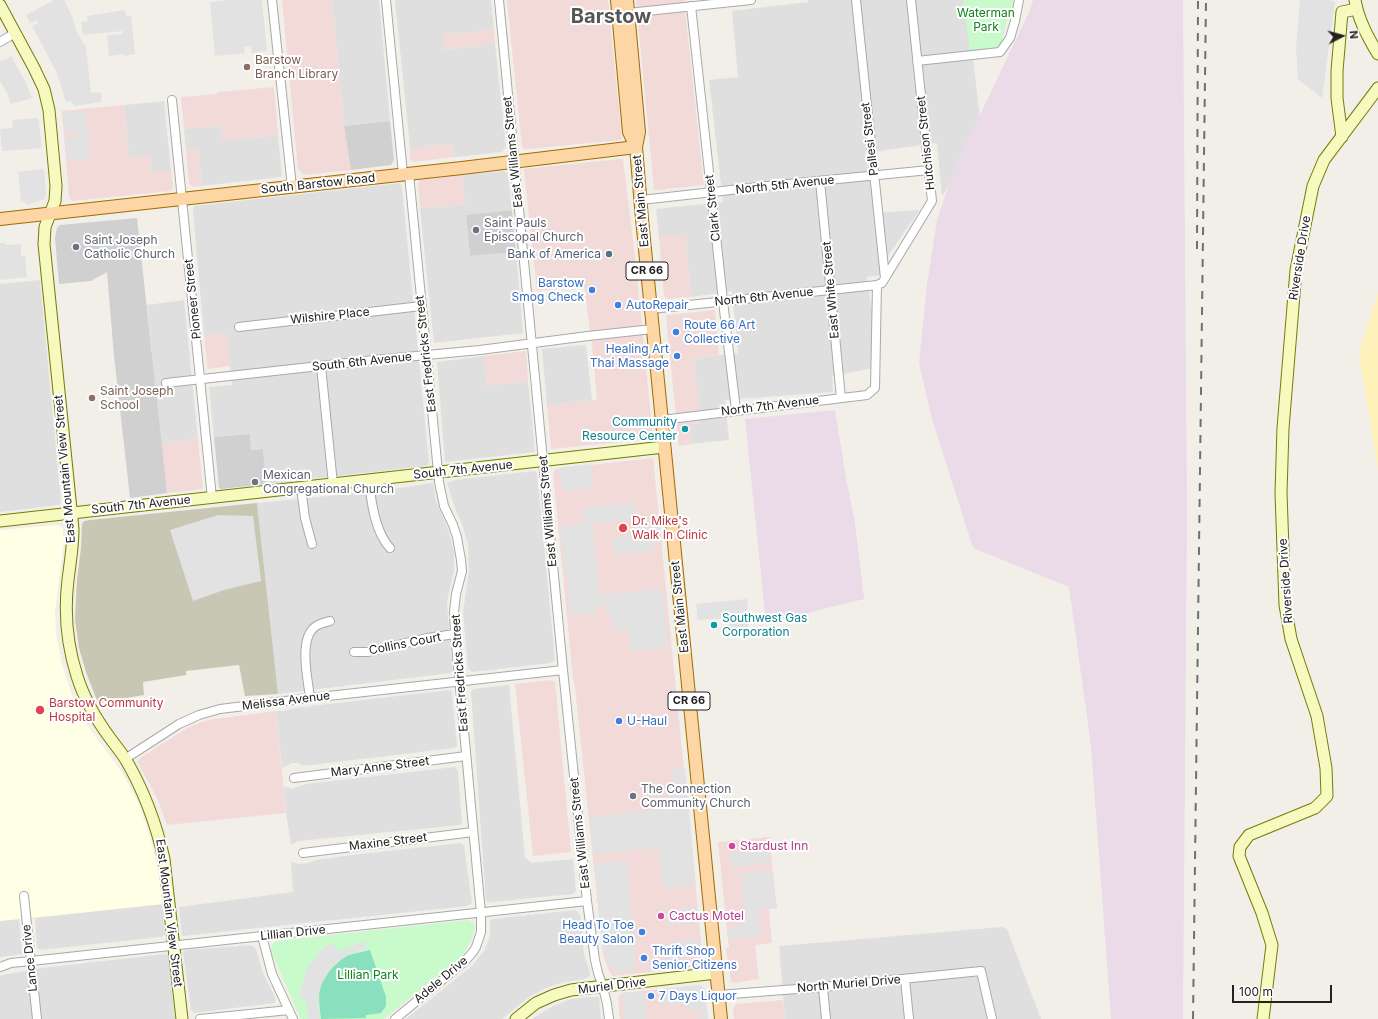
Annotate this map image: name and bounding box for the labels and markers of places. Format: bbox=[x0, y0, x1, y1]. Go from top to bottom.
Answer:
place label: Barstow Branch Library bbox=[255, 53, 338, 81]
marker: Barstow Branch Library bbox=[242, 62, 252, 72]
place label: Saint Pauls Episcopal Church bbox=[484, 216, 584, 244]
marker: Saint Pauls Episcopal Church bbox=[471, 225, 481, 235]
place label: Saint Joseph Catholic Church bbox=[84, 233, 175, 261]
marker: Saint Joseph Catholic Church bbox=[71, 242, 81, 252]
place label: Bank of America bbox=[507, 247, 601, 261]
marker: Bank of America bbox=[604, 249, 614, 259]
place label: Barstow Smog Check bbox=[512, 276, 584, 304]
marker: Barstow Smog Check bbox=[587, 285, 597, 295]
place label: AutoRepair bbox=[626, 298, 689, 312]
marker: AutoRepair bbox=[613, 300, 623, 310]
place label: Route 66 Art Collective bbox=[684, 318, 755, 346]
marker: Route 66 Art Collective bbox=[671, 327, 681, 337]
place label: Healing Art Thai Massage bbox=[590, 342, 669, 370]
marker: Healing Art Thai Massage bbox=[672, 351, 682, 361]
place label: Saint Joseph School bbox=[100, 384, 174, 412]
marker: Saint Joseph School bbox=[87, 393, 97, 403]
place label: Community Resource Center bbox=[582, 415, 677, 443]
marker: Community Resource Center bbox=[680, 424, 690, 434]
place label: Mexican Congregational Church bbox=[263, 468, 394, 496]
marker: Mexican Congregational Church bbox=[250, 477, 260, 487]
place label: Dr. Mike's Walk In Clinic bbox=[632, 514, 708, 542]
marker: Dr. Mike's Walk In Clinic bbox=[617, 522, 629, 534]
place label: Southwest Gas Corporation bbox=[722, 611, 807, 639]
marker: Southwest Gas Corporation bbox=[709, 620, 719, 630]
place label: Barstow Community Hospital bbox=[49, 696, 163, 724]
marker: Barstow Community Hospital bbox=[34, 704, 46, 716]
place label: U-Haul bbox=[627, 714, 667, 728]
marker: U-Haul bbox=[614, 716, 624, 726]
place label: The Connection Community Church bbox=[641, 782, 751, 810]
marker: The Connection Community Church bbox=[628, 791, 638, 801]
place label: Stardust Inn bbox=[740, 839, 808, 853]
marker: Stardust Inn bbox=[727, 841, 737, 851]
place label: Cactus Motel bbox=[669, 909, 744, 923]
marker: Cactus Motel bbox=[656, 911, 666, 921]
place label: Head To Toe Beauty Salon bbox=[559, 918, 634, 946]
marker: Head To Toe Beauty Salon bbox=[637, 927, 647, 937]
place label: Thrift Shop Senior Citizens bbox=[652, 944, 737, 972]
marker: Thrift Shop Senior Citizens bbox=[639, 953, 649, 963]
place label: 7 Days Liquor bbox=[659, 989, 737, 1003]
marker: 7 Days Liquor bbox=[646, 991, 656, 1001]

